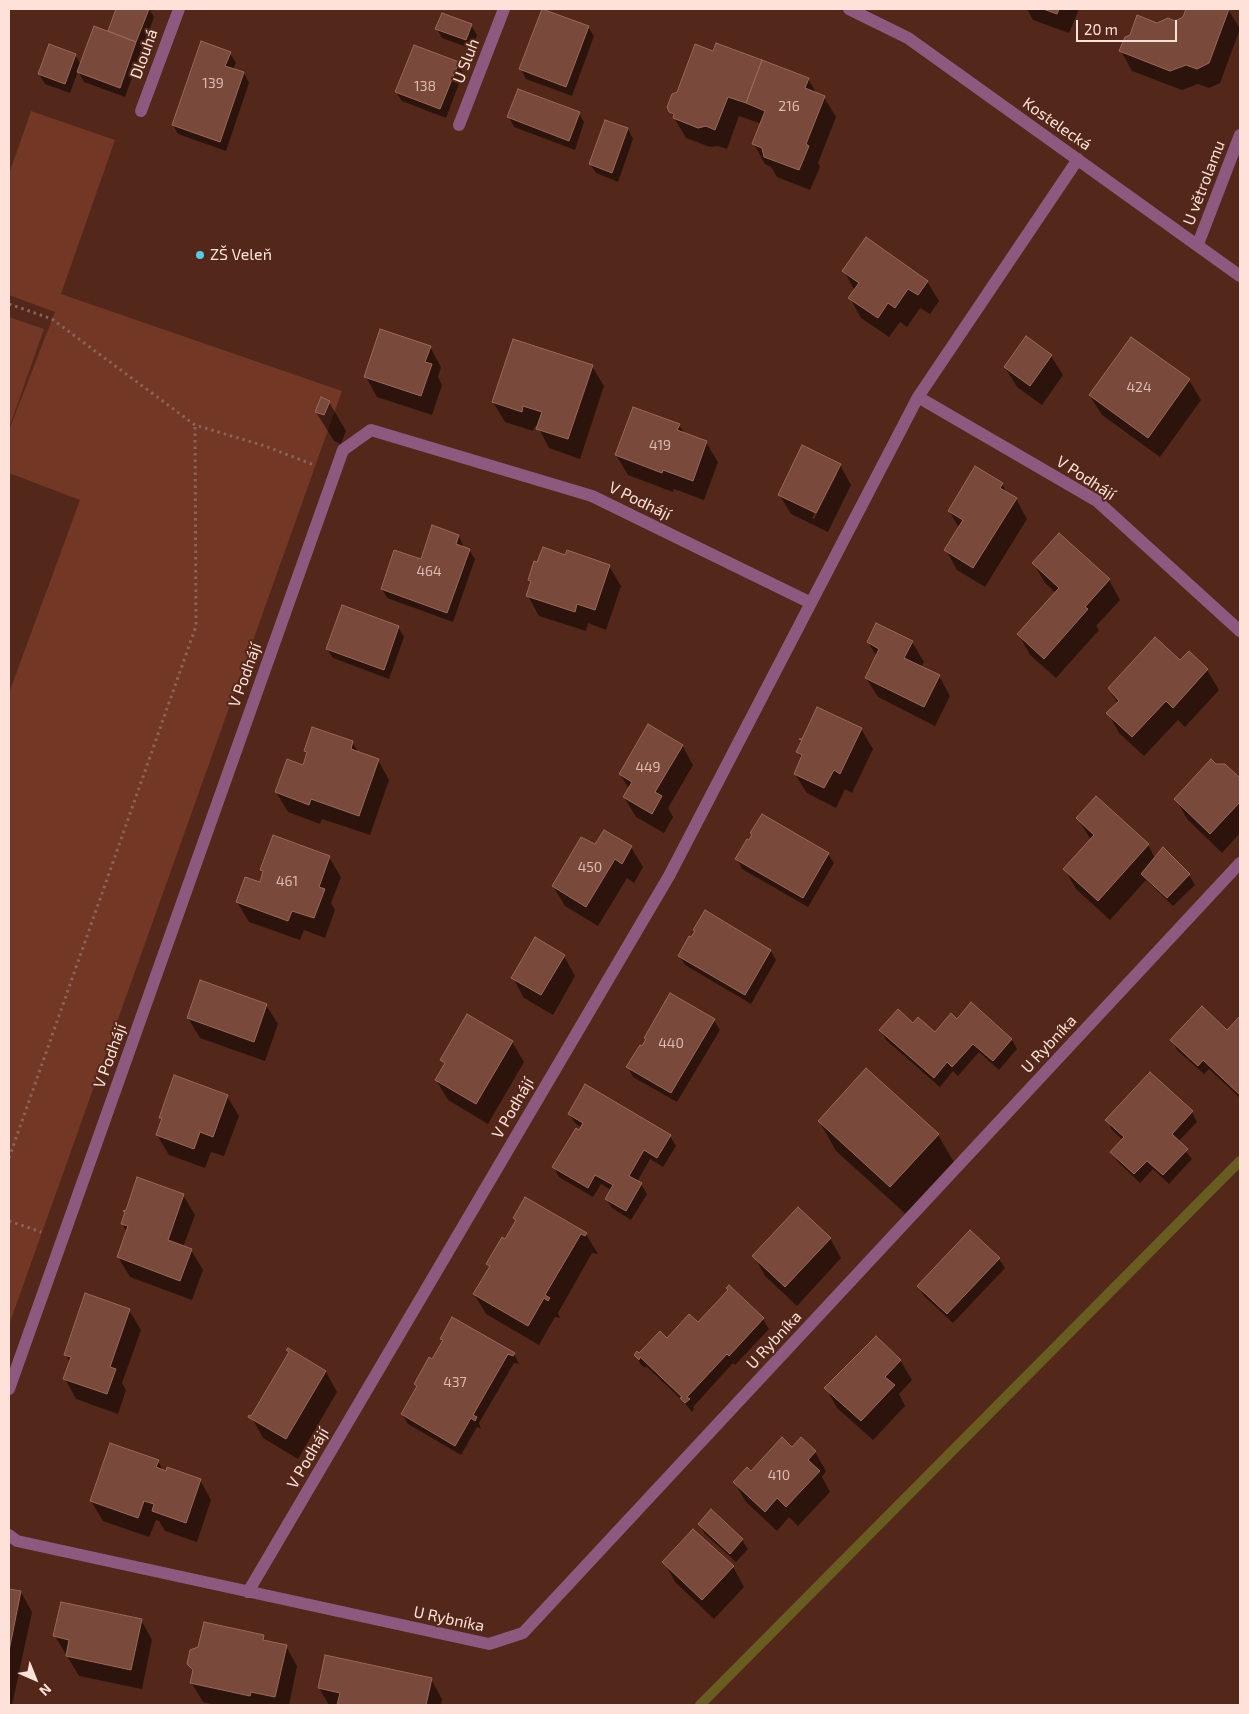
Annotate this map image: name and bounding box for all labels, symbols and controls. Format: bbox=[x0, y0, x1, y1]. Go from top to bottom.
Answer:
scale bar bbox=[1079, 10, 1180, 42]
text: 20 m bbox=[1084, 20, 1118, 38]
street label: Dlouhá bbox=[126, 26, 162, 82]
street label: U Sluh bbox=[449, 36, 483, 86]
house number: 139 bbox=[202, 75, 224, 91]
house number: 138 bbox=[414, 78, 436, 94]
street label: Kostelecká bbox=[1019, 93, 1095, 155]
house number: 216 bbox=[778, 98, 800, 114]
street label: U větrolamu bbox=[1179, 138, 1229, 228]
place label: ZŠ Veleň bbox=[210, 245, 272, 265]
marker: ZŠ Veleň bbox=[194, 249, 206, 261]
house number: 424 bbox=[1126, 379, 1152, 395]
house number: 419 bbox=[649, 437, 671, 453]
street label: V Podhájí bbox=[1053, 452, 1119, 504]
street label: V Podhájí bbox=[606, 478, 674, 524]
house number: 464 bbox=[416, 563, 442, 579]
street label: V Podhájí bbox=[225, 640, 265, 710]
house number: 449 bbox=[635, 759, 661, 775]
house number: 450 bbox=[578, 859, 602, 875]
house number: 461 bbox=[276, 873, 298, 889]
street label: U Rybníka bbox=[1017, 1011, 1081, 1077]
street label: V Podhájí bbox=[90, 1021, 130, 1091]
house number: 440 bbox=[658, 1035, 684, 1051]
street label: V Podhájí bbox=[488, 1074, 538, 1142]
street label: U Rybníka bbox=[742, 1307, 806, 1373]
house number: 437 bbox=[443, 1374, 467, 1390]
street label: V Podhájí bbox=[283, 1424, 333, 1492]
house number: 410 bbox=[768, 1467, 790, 1483]
street label: U Rybníka bbox=[412, 1602, 486, 1636]
north arrow bbox=[10, 1654, 60, 1704]
text: N bbox=[36, 1681, 55, 1700]

